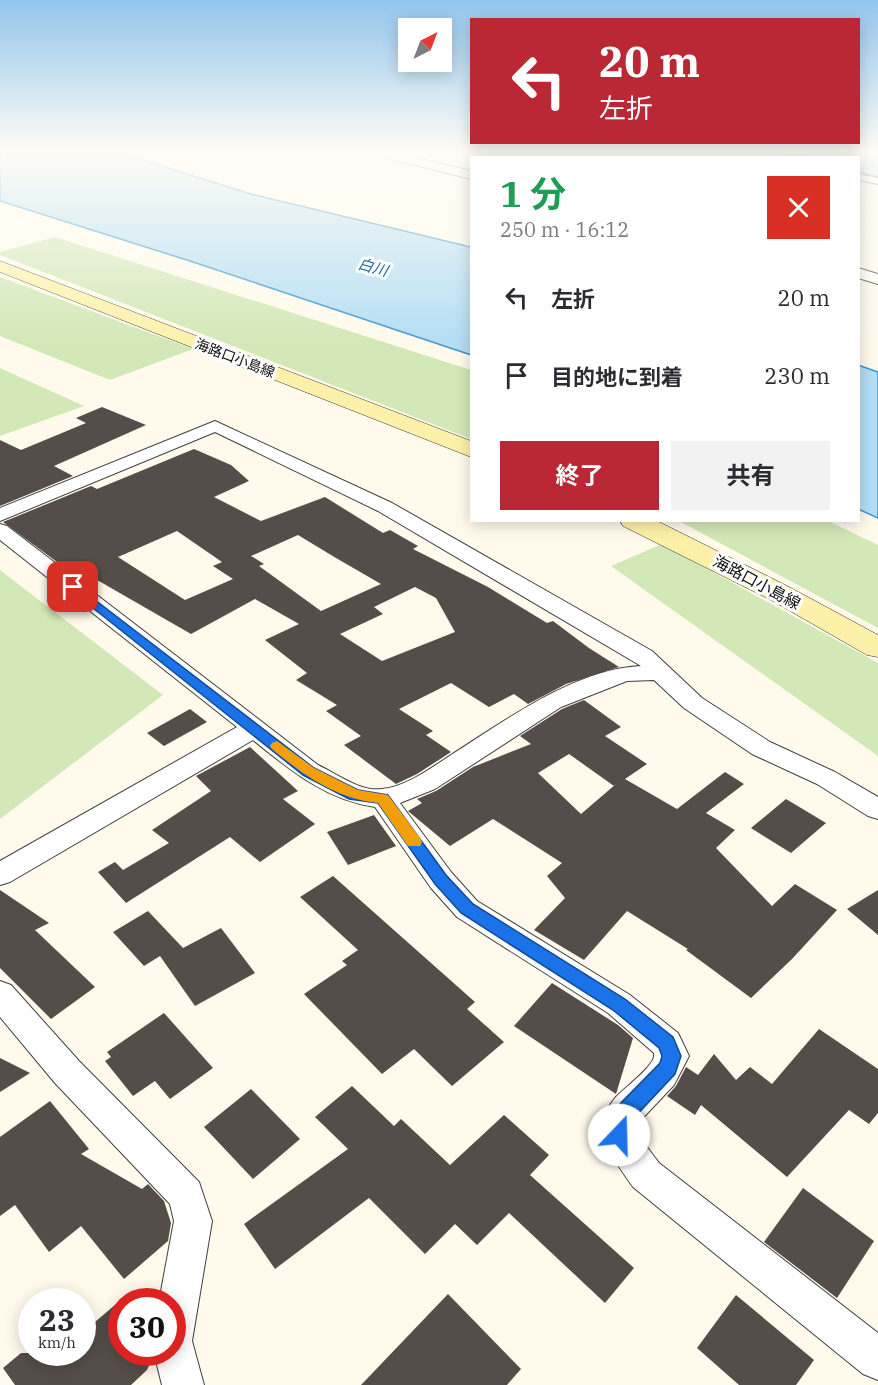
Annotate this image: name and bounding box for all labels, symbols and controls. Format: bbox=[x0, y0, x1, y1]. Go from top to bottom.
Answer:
north arrow bbox=[398, 18, 452, 72]
map controls bbox=[398, 18, 452, 72]
text: 20 m bbox=[599, 34, 700, 89]
icon: left bbox=[500, 42, 578, 120]
text: 左折 bbox=[599, 90, 653, 125]
text: 1 分 bbox=[500, 170, 566, 217]
button: close bbox=[767, 176, 830, 239]
text: 250 m · 16:12 bbox=[500, 216, 629, 243]
water label: 白川 bbox=[356, 254, 392, 281]
icon: left bbox=[500, 281, 533, 314]
text: 20 m bbox=[778, 283, 830, 312]
text: 左折 bbox=[551, 284, 595, 313]
street label: 海路口小島線 bbox=[193, 335, 277, 381]
icon: arrive bbox=[500, 359, 533, 392]
text: 230 m bbox=[764, 361, 830, 390]
text: 目的地に到着 bbox=[551, 362, 683, 391]
button: 終了 bbox=[500, 441, 659, 510]
button: 共有 bbox=[671, 441, 830, 510]
street label: 海路口小島線 bbox=[710, 551, 804, 613]
pin bbox=[47, 561, 98, 612]
icon: arrive bbox=[56, 570, 89, 603]
position arrow bbox=[587, 1103, 651, 1167]
speed limit sign: 30 bbox=[108, 1288, 186, 1366]
text: 23 bbox=[39, 1300, 75, 1339]
text: km/h bbox=[38, 1333, 76, 1352]

